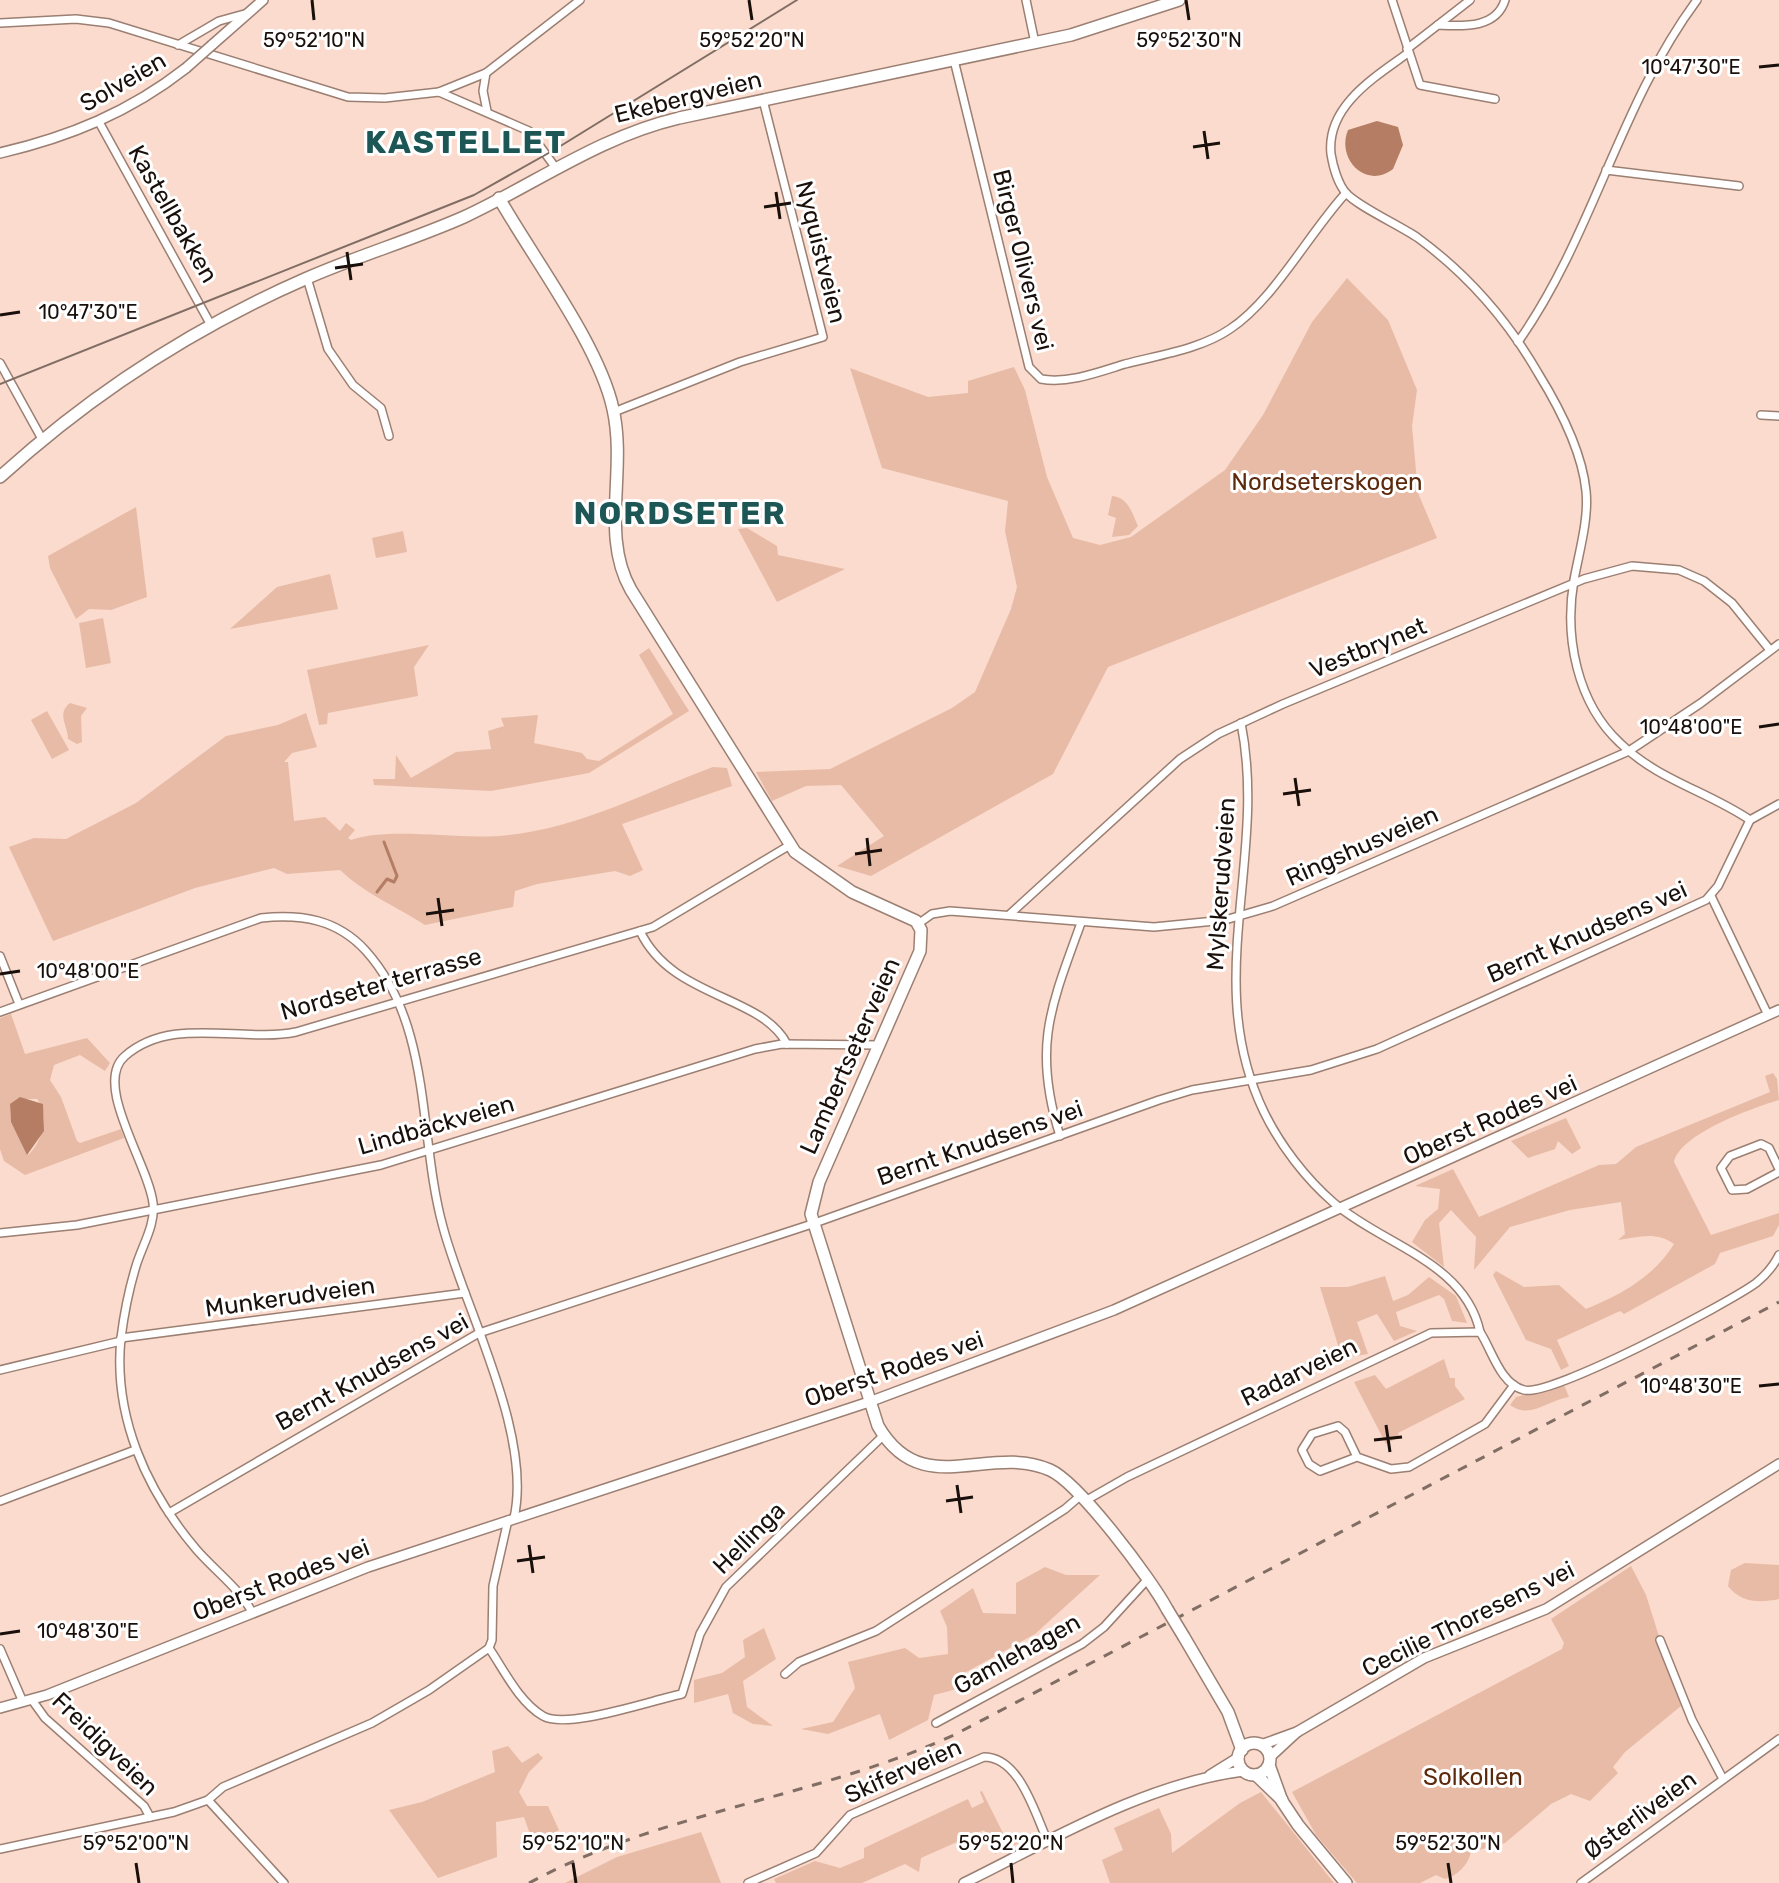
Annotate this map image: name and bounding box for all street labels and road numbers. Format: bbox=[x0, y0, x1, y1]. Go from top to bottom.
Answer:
street label: Solveien bbox=[75, 46, 171, 118]
street label: Ekebergveien bbox=[611, 65, 765, 129]
street label: Kastellbakken bbox=[122, 140, 224, 288]
street label: Birger Olivers vei bbox=[987, 166, 1059, 354]
street label: Nyquistveien bbox=[790, 178, 852, 326]
street label: Vestbrynet bbox=[1306, 612, 1430, 684]
street label: Mylskerudveien bbox=[1201, 796, 1241, 972]
street label: Ringshusveien bbox=[1282, 800, 1442, 892]
street label: Bernt Knudsens vei bbox=[1483, 875, 1691, 989]
street label: Nordseter terrasse bbox=[277, 942, 485, 1026]
street label: Lambertseterveien bbox=[794, 953, 906, 1159]
street label: Oberst Rodes vei bbox=[1399, 1069, 1581, 1171]
street label: Lindbäckveien bbox=[355, 1089, 517, 1161]
street label: Bernt Knudsens vei bbox=[873, 1095, 1087, 1191]
street label: Munkerudveien bbox=[203, 1271, 377, 1323]
street label: Bernt Knudsens vei bbox=[271, 1307, 473, 1437]
street label: Oberst Rodes vei bbox=[801, 1325, 987, 1413]
street label: Radarveien bbox=[1236, 1332, 1362, 1412]
street label: Hellinga bbox=[707, 1496, 791, 1580]
street label: Oberst Rodes vei bbox=[189, 1533, 373, 1627]
street label: Cecilie Thoresens vei bbox=[1357, 1555, 1579, 1683]
street label: Gamlehagen bbox=[949, 1608, 1085, 1700]
street label: Freidigveien bbox=[46, 1687, 164, 1801]
street label: Skiferveien bbox=[840, 1733, 966, 1809]
street label: Østerliveien bbox=[1578, 1765, 1702, 1865]

